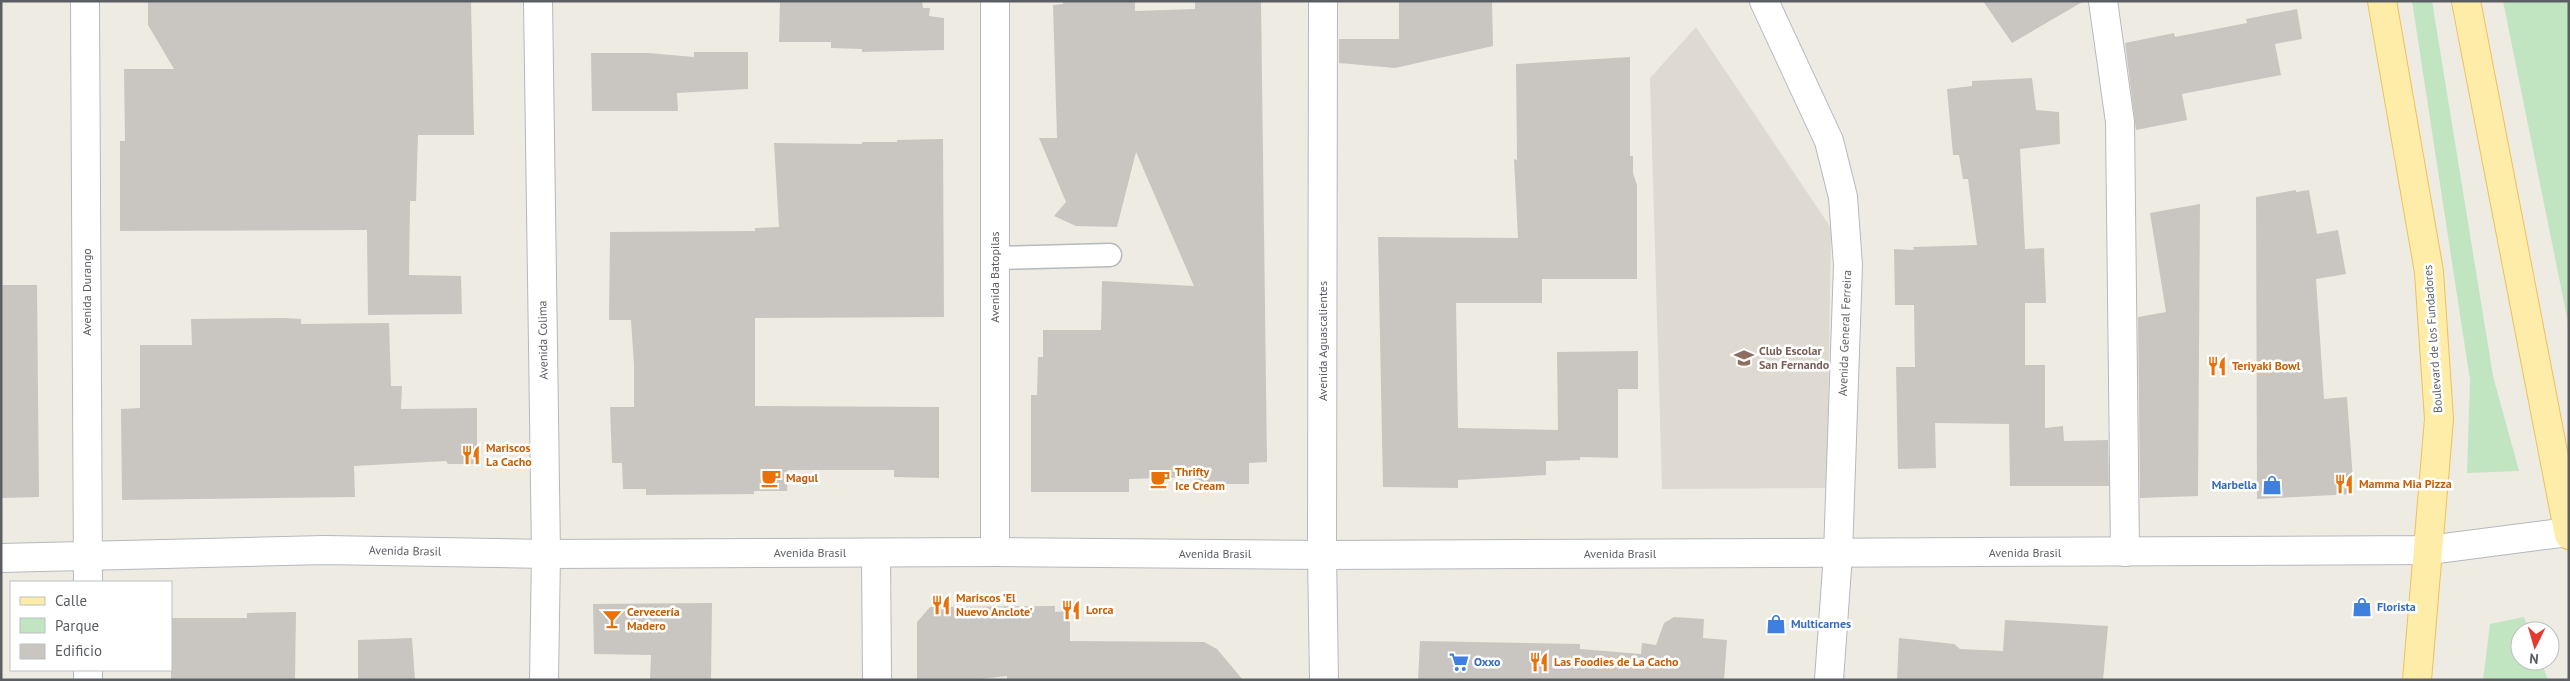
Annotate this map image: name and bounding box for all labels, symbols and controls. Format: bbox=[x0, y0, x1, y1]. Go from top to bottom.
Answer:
street label: Avenida Batopilas bbox=[987, 231, 1002, 323]
street label: Avenida Durango bbox=[79, 248, 94, 336]
street label: Boulevard de los Fundadores bbox=[2420, 264, 2445, 414]
street label: Avenida General Ferreira bbox=[1835, 270, 1854, 396]
street label: Avenida Aguascalientes bbox=[1315, 281, 1330, 401]
street label: Avenida Colima bbox=[534, 300, 551, 380]
place label: Club Escolar San Fernando bbox=[1759, 343, 1830, 372]
school or university icon: Club Escolar San Fernando bbox=[1733, 347, 1755, 369]
restaurant icon: Teriyaki Bowl bbox=[2206, 355, 2228, 377]
place label: Teriyaki Bowl bbox=[2232, 358, 2301, 373]
place label: Mariscos La Cacho bbox=[486, 440, 532, 469]
restaurant icon: Mariscos La Cacho bbox=[460, 444, 482, 466]
place label: Thrifty Ice Cream bbox=[1175, 464, 1225, 493]
cafe icon: Magul bbox=[760, 467, 782, 489]
cafe icon: Thrifty Ice Cream bbox=[1149, 468, 1171, 490]
place label: Magul bbox=[786, 470, 818, 485]
restaurant icon: Mamma Mia Pizza bbox=[2333, 473, 2355, 495]
shop icon: Marbella bbox=[2261, 474, 2283, 496]
place label: Mamma Mia Pizza bbox=[2359, 476, 2452, 491]
place label: Marbella bbox=[2212, 477, 2257, 492]
street label: Avenida Brasil bbox=[369, 542, 442, 559]
street label: Avenida Brasil bbox=[774, 545, 847, 560]
street label: Avenida Brasil bbox=[1989, 545, 2062, 560]
street label: Avenida Brasil bbox=[1179, 546, 1252, 561]
street label: Avenida Brasil bbox=[1584, 546, 1657, 561]
legend bbox=[10, 581, 172, 671]
place label: Mariscos 'El Nuevo Anclote' bbox=[956, 590, 1033, 619]
text: Calle bbox=[55, 591, 87, 610]
restaurant icon: Mariscos 'El Nuevo Anclote' bbox=[930, 594, 952, 616]
shop icon: Florista bbox=[2351, 596, 2373, 618]
restaurant icon: Lorca bbox=[1060, 599, 1082, 621]
place label: Florista bbox=[2377, 599, 2416, 614]
place label: Lorca bbox=[1086, 602, 1114, 617]
place label: Cervecería Madero bbox=[627, 604, 680, 633]
bar icon: Cervecería Madero bbox=[601, 608, 623, 630]
shop icon: Multicarnes bbox=[1765, 613, 1787, 635]
text: Parque bbox=[55, 616, 99, 635]
place label: Multicarnes bbox=[1791, 616, 1851, 631]
north arrow bbox=[2510, 621, 2560, 671]
text: Edificio bbox=[55, 641, 102, 660]
text: N bbox=[2528, 650, 2539, 668]
supermarket icon: Oxxo bbox=[1448, 651, 1470, 673]
restaurant icon: Las Foodies de La Cacho bbox=[1528, 651, 1550, 673]
place label: Oxxo bbox=[1474, 654, 1501, 669]
place label: Las Foodies de La Cacho bbox=[1554, 654, 1679, 669]

